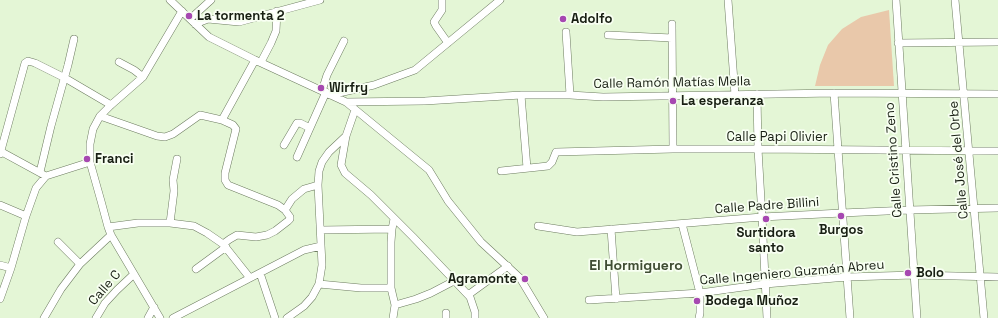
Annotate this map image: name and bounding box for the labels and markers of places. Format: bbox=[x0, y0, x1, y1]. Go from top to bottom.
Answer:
place label: La tormenta 2 bbox=[197, 8, 285, 24]
marker: La tormenta 2 bbox=[184, 11, 194, 21]
place label: Adolfo bbox=[571, 11, 612, 27]
marker: Adolfo bbox=[558, 14, 568, 24]
place label: Wirfry bbox=[329, 80, 368, 96]
marker: Wirfry bbox=[316, 83, 326, 93]
place label: La esperanza bbox=[681, 93, 764, 109]
marker: La esperanza bbox=[668, 96, 678, 106]
place label: Franci bbox=[95, 151, 134, 167]
marker: Franci bbox=[82, 154, 92, 164]
marker: Burgos bbox=[836, 211, 846, 221]
marker: Surtidora santo bbox=[761, 214, 771, 224]
place label: Burgos bbox=[819, 222, 863, 238]
place label: Surtidora santo bbox=[736, 225, 796, 256]
place label: Bolo bbox=[916, 265, 944, 281]
marker: Bolo bbox=[903, 268, 913, 278]
place label: Agramonte bbox=[448, 271, 517, 287]
marker: Agramonte bbox=[520, 274, 530, 284]
place label: Bodega Muñoz bbox=[705, 293, 799, 309]
marker: Bodega Muñoz bbox=[692, 296, 702, 306]

